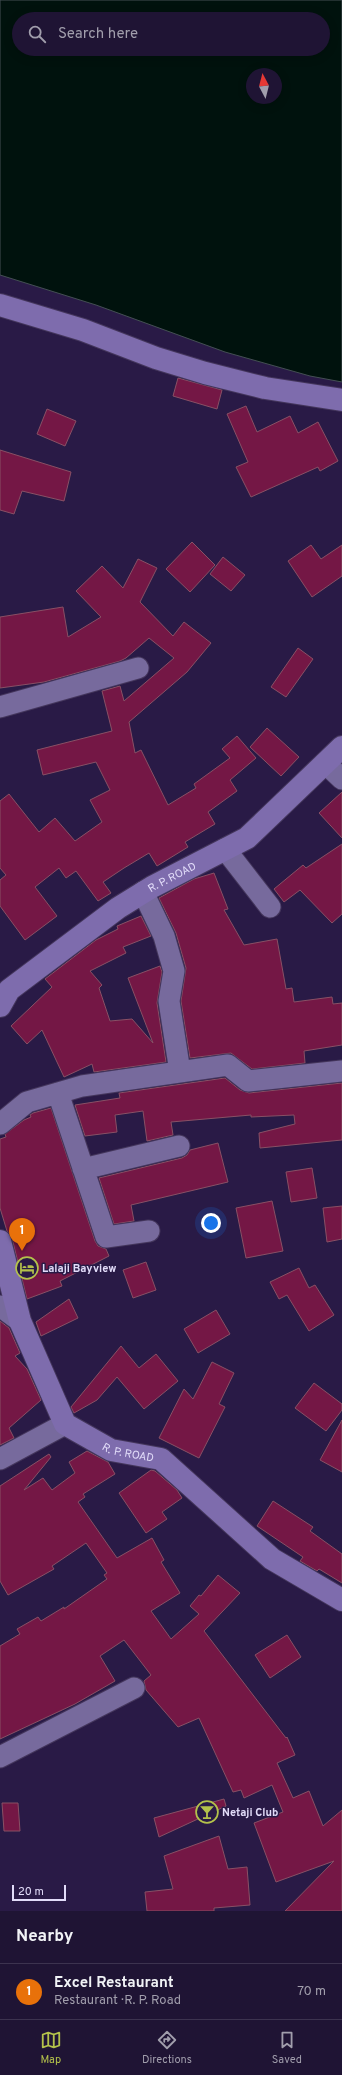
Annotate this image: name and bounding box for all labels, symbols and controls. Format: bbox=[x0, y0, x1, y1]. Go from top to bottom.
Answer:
search box bbox=[12, 12, 330, 56]
icon: search bbox=[26, 23, 48, 45]
text: Search here bbox=[58, 25, 138, 44]
north arrow bbox=[246, 68, 282, 104]
street label: R. P. ROAD bbox=[145, 859, 199, 896]
your location bbox=[201, 1213, 221, 1233]
pin: 1 bbox=[9, 1218, 35, 1251]
hotel icon: Lalaji Bayview bbox=[14, 1255, 40, 1281]
place label: Lalaji Bayview bbox=[42, 1262, 116, 1276]
street label: R. P. ROAD bbox=[99, 1440, 155, 1466]
bar icon: Netaji Club bbox=[194, 1799, 220, 1825]
place label: Netaji Club bbox=[222, 1806, 278, 1820]
scale bar bbox=[12, 1883, 66, 1902]
text: 20 m bbox=[18, 1885, 44, 1899]
text: Nearby bbox=[16, 1926, 73, 1948]
text: Excel Restaurant bbox=[54, 1974, 174, 1993]
text: 1 bbox=[26, 1984, 32, 2000]
text: 70 m bbox=[297, 1984, 326, 2000]
text: Restaurant · R. P. Road bbox=[54, 1993, 181, 2009]
tab: Map bbox=[40, 2029, 62, 2067]
tab: Directions bbox=[142, 2029, 192, 2067]
tab: Saved bbox=[272, 2029, 302, 2067]

